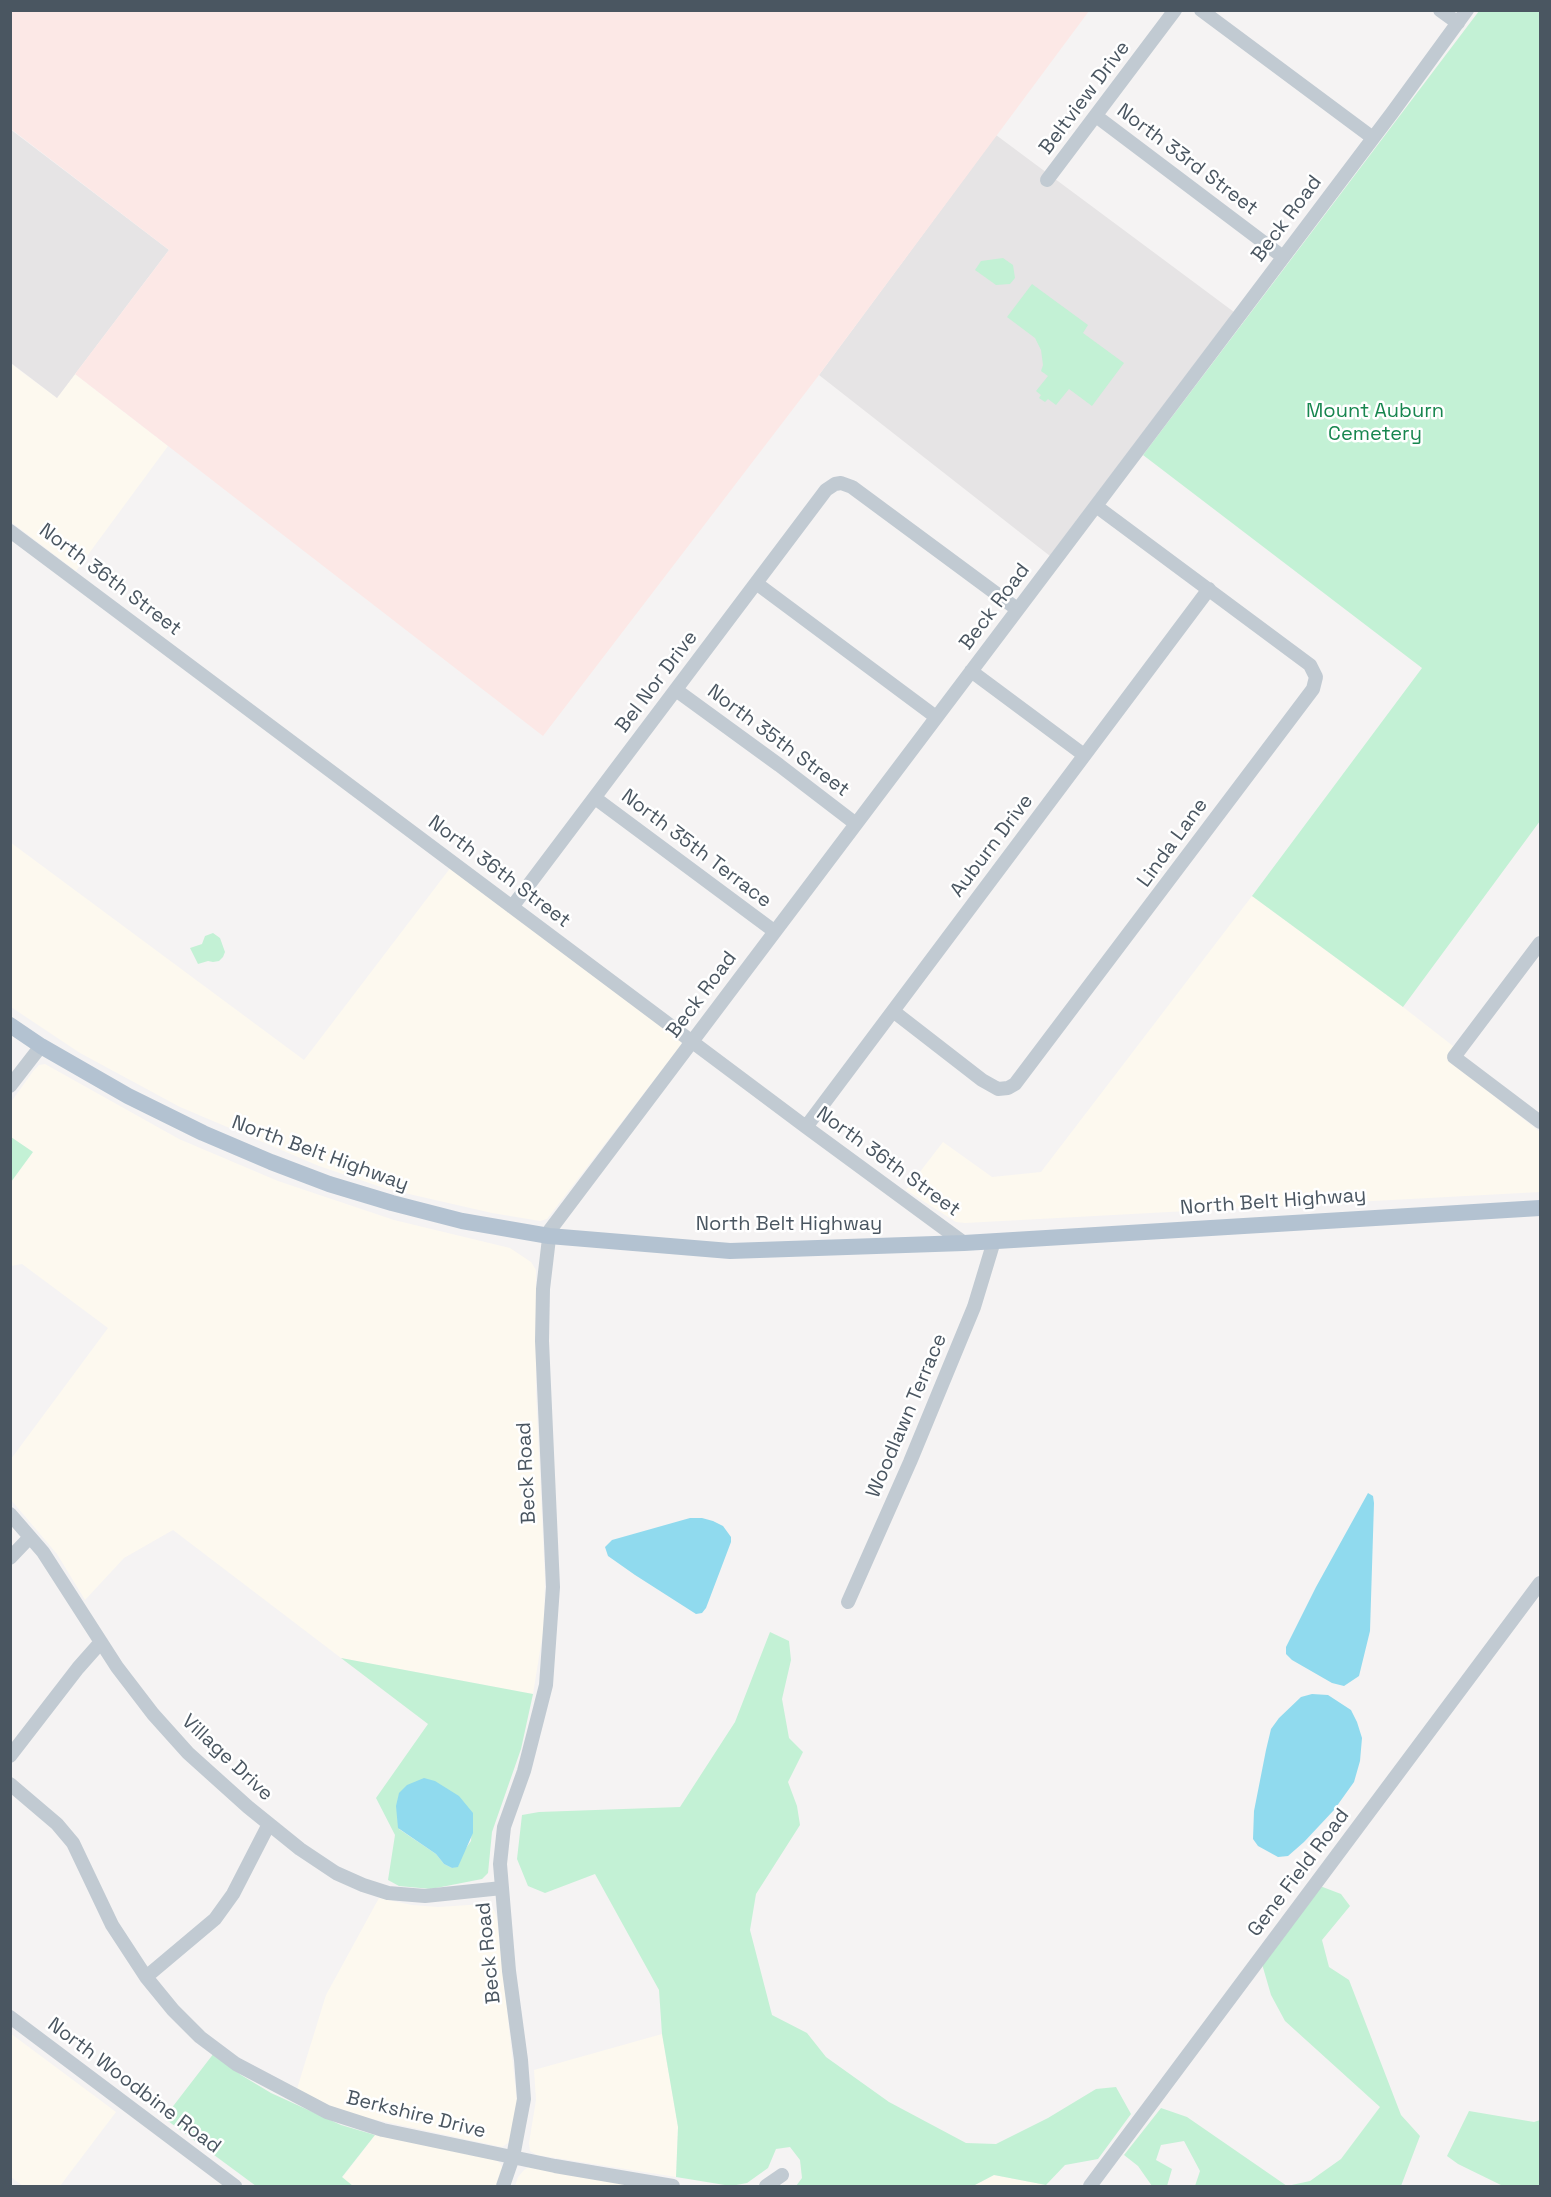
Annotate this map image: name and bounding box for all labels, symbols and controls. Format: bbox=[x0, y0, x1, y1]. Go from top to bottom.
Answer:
street label: Beltview Drive bbox=[1035, 37, 1135, 159]
street label: North 33rd Street bbox=[1112, 99, 1262, 221]
street label: Beck Road bbox=[1247, 171, 1327, 267]
park label: Mount Auburn Cemetery bbox=[1306, 400, 1444, 447]
street label: North 36th Street bbox=[34, 519, 186, 641]
street label: Beck Road bbox=[955, 559, 1035, 655]
street label: Bel Nor Drive bbox=[611, 626, 703, 738]
street label: North 35th Street bbox=[702, 680, 854, 802]
street label: North 35th Terrace bbox=[616, 785, 776, 913]
street label: Auburn Drive bbox=[945, 790, 1039, 902]
street label: Linda Lane bbox=[1133, 794, 1213, 892]
street label: North 36th Street bbox=[423, 811, 575, 933]
street label: Beck Road bbox=[662, 947, 742, 1043]
street label: North 36th Street bbox=[811, 1102, 965, 1222]
street label: North Belt Highway bbox=[228, 1111, 412, 1197]
street label: North Belt Highway bbox=[1179, 1184, 1367, 1220]
street label: North Belt Highway bbox=[696, 1213, 882, 1237]
street label: Woodlawn Terrace bbox=[862, 1330, 952, 1502]
street label: Beck Road bbox=[512, 1421, 542, 1525]
street label: Village Drive bbox=[176, 1710, 278, 1806]
street label: Gene Field Road bbox=[1243, 1804, 1355, 1942]
street label: Beck Road bbox=[472, 1901, 506, 2005]
street label: North Woodbine Road bbox=[43, 2013, 225, 2159]
street label: Berkshire Drive bbox=[344, 2086, 488, 2144]

